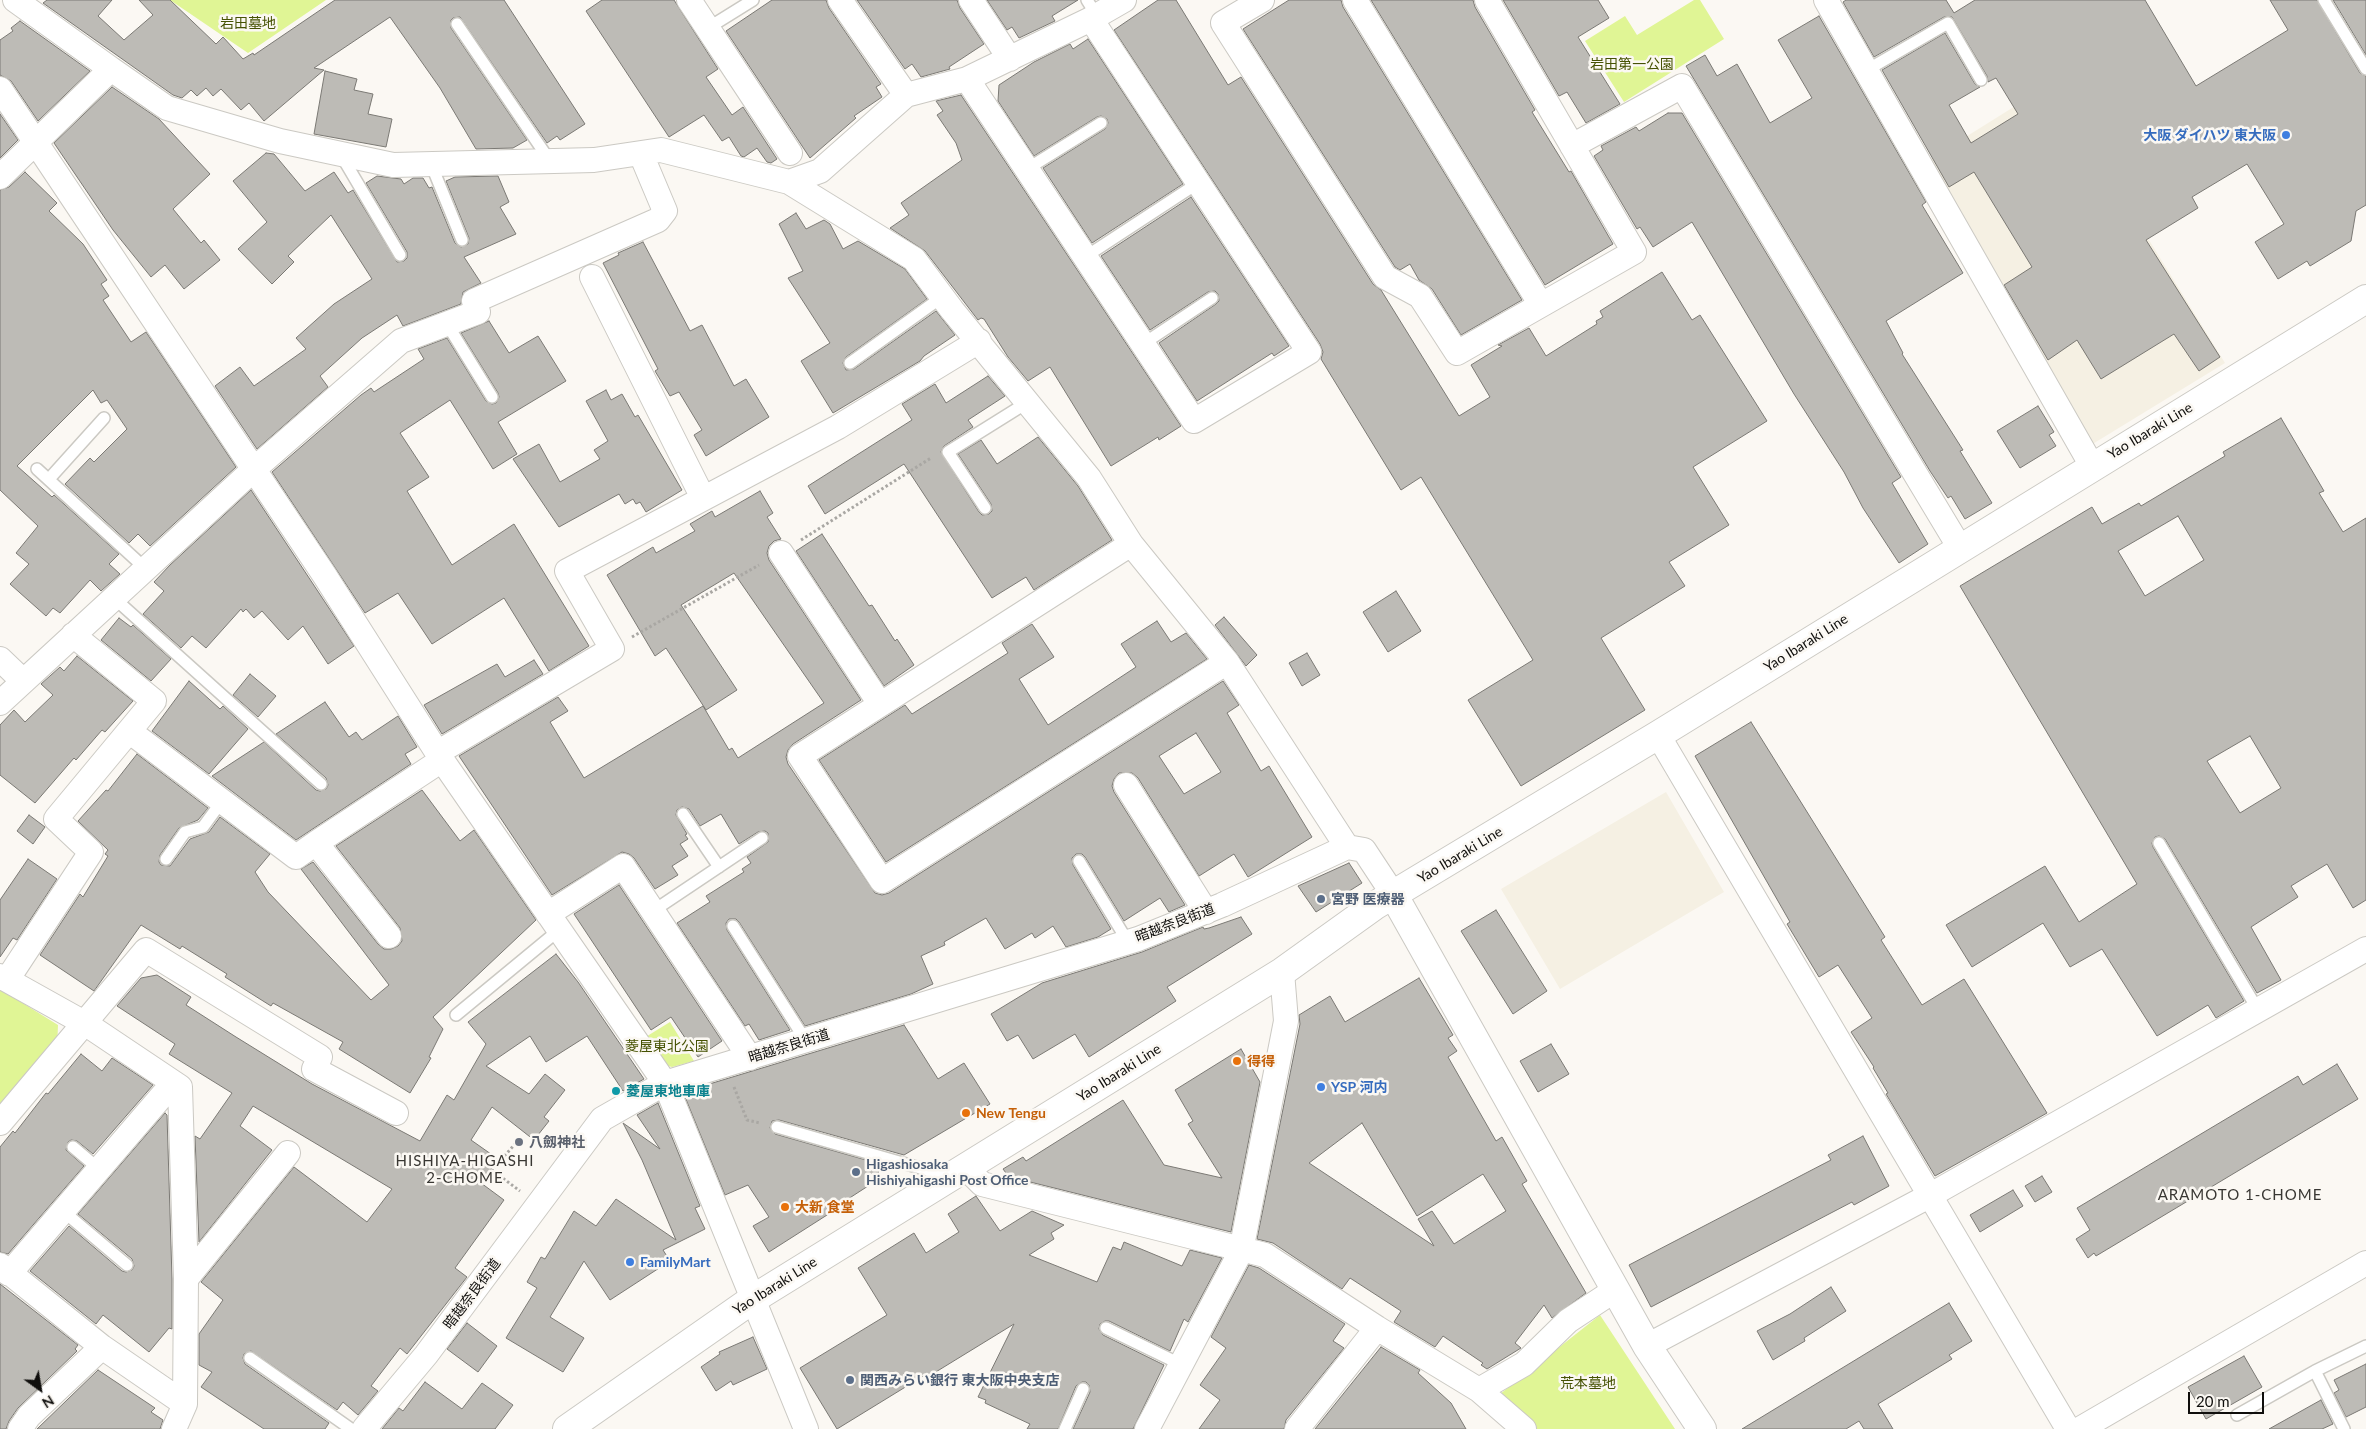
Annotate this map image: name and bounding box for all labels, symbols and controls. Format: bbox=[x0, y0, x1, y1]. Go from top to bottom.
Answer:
park label: 岩田墓地 bbox=[220, 15, 276, 31]
park label: 岩田第一公園 bbox=[1590, 56, 1674, 72]
place label: 大阪 ダイハツ 東大阪 bbox=[2143, 127, 2276, 143]
marker: 大阪 ダイハツ 東大阪 bbox=[2280, 129, 2292, 141]
street label: Yao Ibaraki Line bbox=[2105, 399, 2195, 463]
street label: Yao Ibaraki Line bbox=[1761, 610, 1851, 676]
street label: Yao Ibaraki Line bbox=[1415, 823, 1505, 887]
place label: 宮野 医療器 bbox=[1331, 891, 1404, 907]
marker: 宮野 医療器 bbox=[1315, 893, 1327, 905]
street label: 暗越奈良街道 bbox=[1133, 900, 1217, 946]
street label: 暗越奈良街道 bbox=[746, 1026, 832, 1066]
park label: 菱屋東北公園 bbox=[625, 1038, 709, 1054]
street label: Yao Ibaraki Line bbox=[1074, 1040, 1164, 1106]
place label: 得得 bbox=[1247, 1053, 1275, 1069]
marker: 得得 bbox=[1231, 1055, 1243, 1067]
place label: YSP 河内 bbox=[1331, 1079, 1387, 1095]
marker: YSP 河内 bbox=[1315, 1081, 1327, 1093]
place label: 菱屋東地車庫 bbox=[626, 1083, 710, 1099]
marker: 菱屋東地車庫 bbox=[610, 1085, 622, 1097]
place label: New Tengu bbox=[976, 1105, 1046, 1121]
marker: New Tengu bbox=[960, 1107, 972, 1119]
place label: 八劔神社 bbox=[529, 1134, 585, 1150]
marker: 八劔神社 bbox=[513, 1136, 525, 1148]
district label: HISHIYA-HIGASHI 2-CHOME bbox=[394, 1152, 536, 1187]
place label: Higashiosaka Hishiyahigashi Post Office bbox=[866, 1156, 1029, 1188]
marker: Higashiosaka Hishiyahigashi Post Office bbox=[850, 1166, 862, 1178]
district label: ARAMOTO 1-CHOME bbox=[2156, 1186, 2324, 1204]
place label: 大新 食堂 bbox=[795, 1199, 854, 1215]
marker: 大新 食堂 bbox=[779, 1201, 791, 1213]
street label: Yao Ibaraki Line bbox=[730, 1253, 820, 1319]
place label: FamilyMart bbox=[640, 1254, 711, 1270]
street label: 暗越奈良街道 bbox=[440, 1255, 504, 1333]
marker: FamilyMart bbox=[624, 1256, 636, 1268]
north arrow bbox=[15, 1364, 65, 1414]
place label: 関西みらい銀行 東大阪中央支店 bbox=[860, 1372, 1059, 1388]
marker: 関西みらい銀行 東大阪中央支店 bbox=[844, 1374, 856, 1386]
park label: 荒本墓地 bbox=[1560, 1375, 1616, 1391]
scale bar bbox=[2191, 1382, 2267, 1414]
text: N bbox=[39, 1392, 57, 1412]
text: 20 m bbox=[2196, 1392, 2230, 1410]

